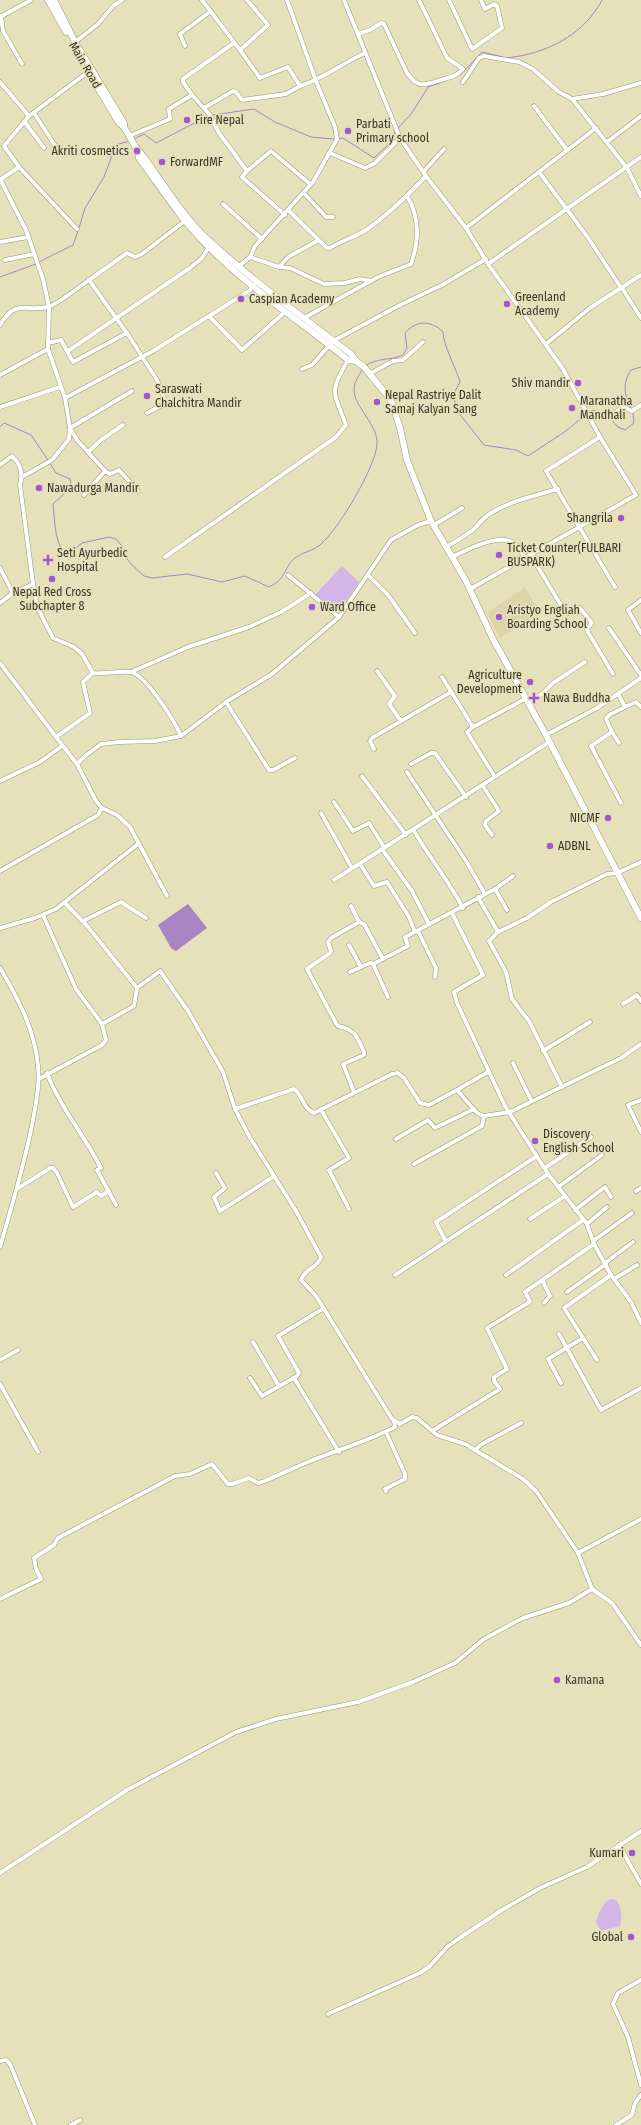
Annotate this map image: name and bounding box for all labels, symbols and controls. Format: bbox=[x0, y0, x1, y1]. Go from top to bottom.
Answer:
street label: Main Road bbox=[66, 39, 104, 91]
place label: Fire Nepal bbox=[195, 113, 244, 127]
marker: Fire Nepal bbox=[182, 115, 192, 125]
place label: Parbati Primary school bbox=[356, 117, 429, 145]
marker: Parbati Primary school bbox=[343, 126, 353, 136]
place label: Akriti cosmetics bbox=[51, 144, 129, 158]
marker: Akriti cosmetics bbox=[132, 146, 142, 156]
place label: ForwardMF bbox=[170, 155, 224, 169]
marker: ForwardMF bbox=[157, 157, 167, 167]
place label: Greenland Academy bbox=[515, 290, 566, 318]
place label: Caspian Academy bbox=[249, 292, 335, 306]
marker: Caspian Academy bbox=[236, 294, 246, 304]
marker: Greenland Academy bbox=[502, 299, 512, 309]
place label: Shiv mandir bbox=[511, 376, 571, 390]
marker: Shiv mandir bbox=[573, 378, 583, 388]
place label: Saraswati Chalchitra Mandir bbox=[155, 382, 242, 410]
place label: Nepal Rastriye Dalit Samaj Kalyan Sang bbox=[385, 388, 482, 416]
marker: Saraswati Chalchitra Mandir bbox=[142, 391, 152, 401]
place label: Maranatha Mandhali bbox=[580, 394, 633, 422]
marker: Nepal Rastriye Dalit Samaj Kalyan Sang bbox=[372, 397, 382, 407]
marker: Maranatha Mandhali bbox=[567, 403, 577, 413]
place label: Nawadurga Mandir bbox=[47, 481, 140, 495]
marker: Nawadurga Mandir bbox=[34, 483, 44, 493]
place label: Shangrila bbox=[567, 511, 613, 525]
marker: Shangrila bbox=[616, 513, 626, 523]
place label: Ticket Counter(FULBARI BUSPARK) bbox=[507, 541, 621, 569]
place label: Seti Ayurbedic Hospital bbox=[57, 546, 128, 574]
marker: Ticket Counter(FULBARI BUSPARK) bbox=[494, 550, 504, 560]
marker: Seti Ayurbedic Hospital bbox=[42, 554, 54, 566]
marker: Nepal Red Cross Subchapter 8 bbox=[47, 574, 57, 584]
place label: Nepal Red Cross Subchapter 8 bbox=[13, 585, 92, 613]
place label: Ward Office bbox=[320, 600, 376, 614]
marker: Ward Office bbox=[307, 602, 317, 612]
place label: Aristyo Engliah Boarding School bbox=[507, 603, 587, 631]
marker: Aristyo Engliah Boarding School bbox=[494, 612, 504, 622]
place label: Agriculture Development bbox=[457, 668, 522, 696]
marker: Agriculture Development bbox=[525, 677, 535, 687]
place label: Nawa Buddha bbox=[543, 691, 611, 705]
marker: Nawa Buddha bbox=[528, 692, 540, 704]
place label: NICMF bbox=[570, 811, 601, 825]
marker: NICMF bbox=[603, 813, 613, 823]
place label: ADBNL bbox=[558, 839, 591, 853]
marker: ADBNL bbox=[545, 841, 555, 851]
place label: Discovery English School bbox=[543, 1127, 614, 1155]
marker: Discovery English School bbox=[530, 1136, 540, 1146]
place label: Kamana bbox=[565, 1673, 605, 1687]
marker: Kamana bbox=[552, 1675, 562, 1685]
place label: Kumari bbox=[589, 1846, 624, 1860]
marker: Kumari bbox=[627, 1848, 637, 1858]
place label: Global bbox=[591, 1930, 623, 1944]
marker: Global bbox=[626, 1932, 636, 1942]

